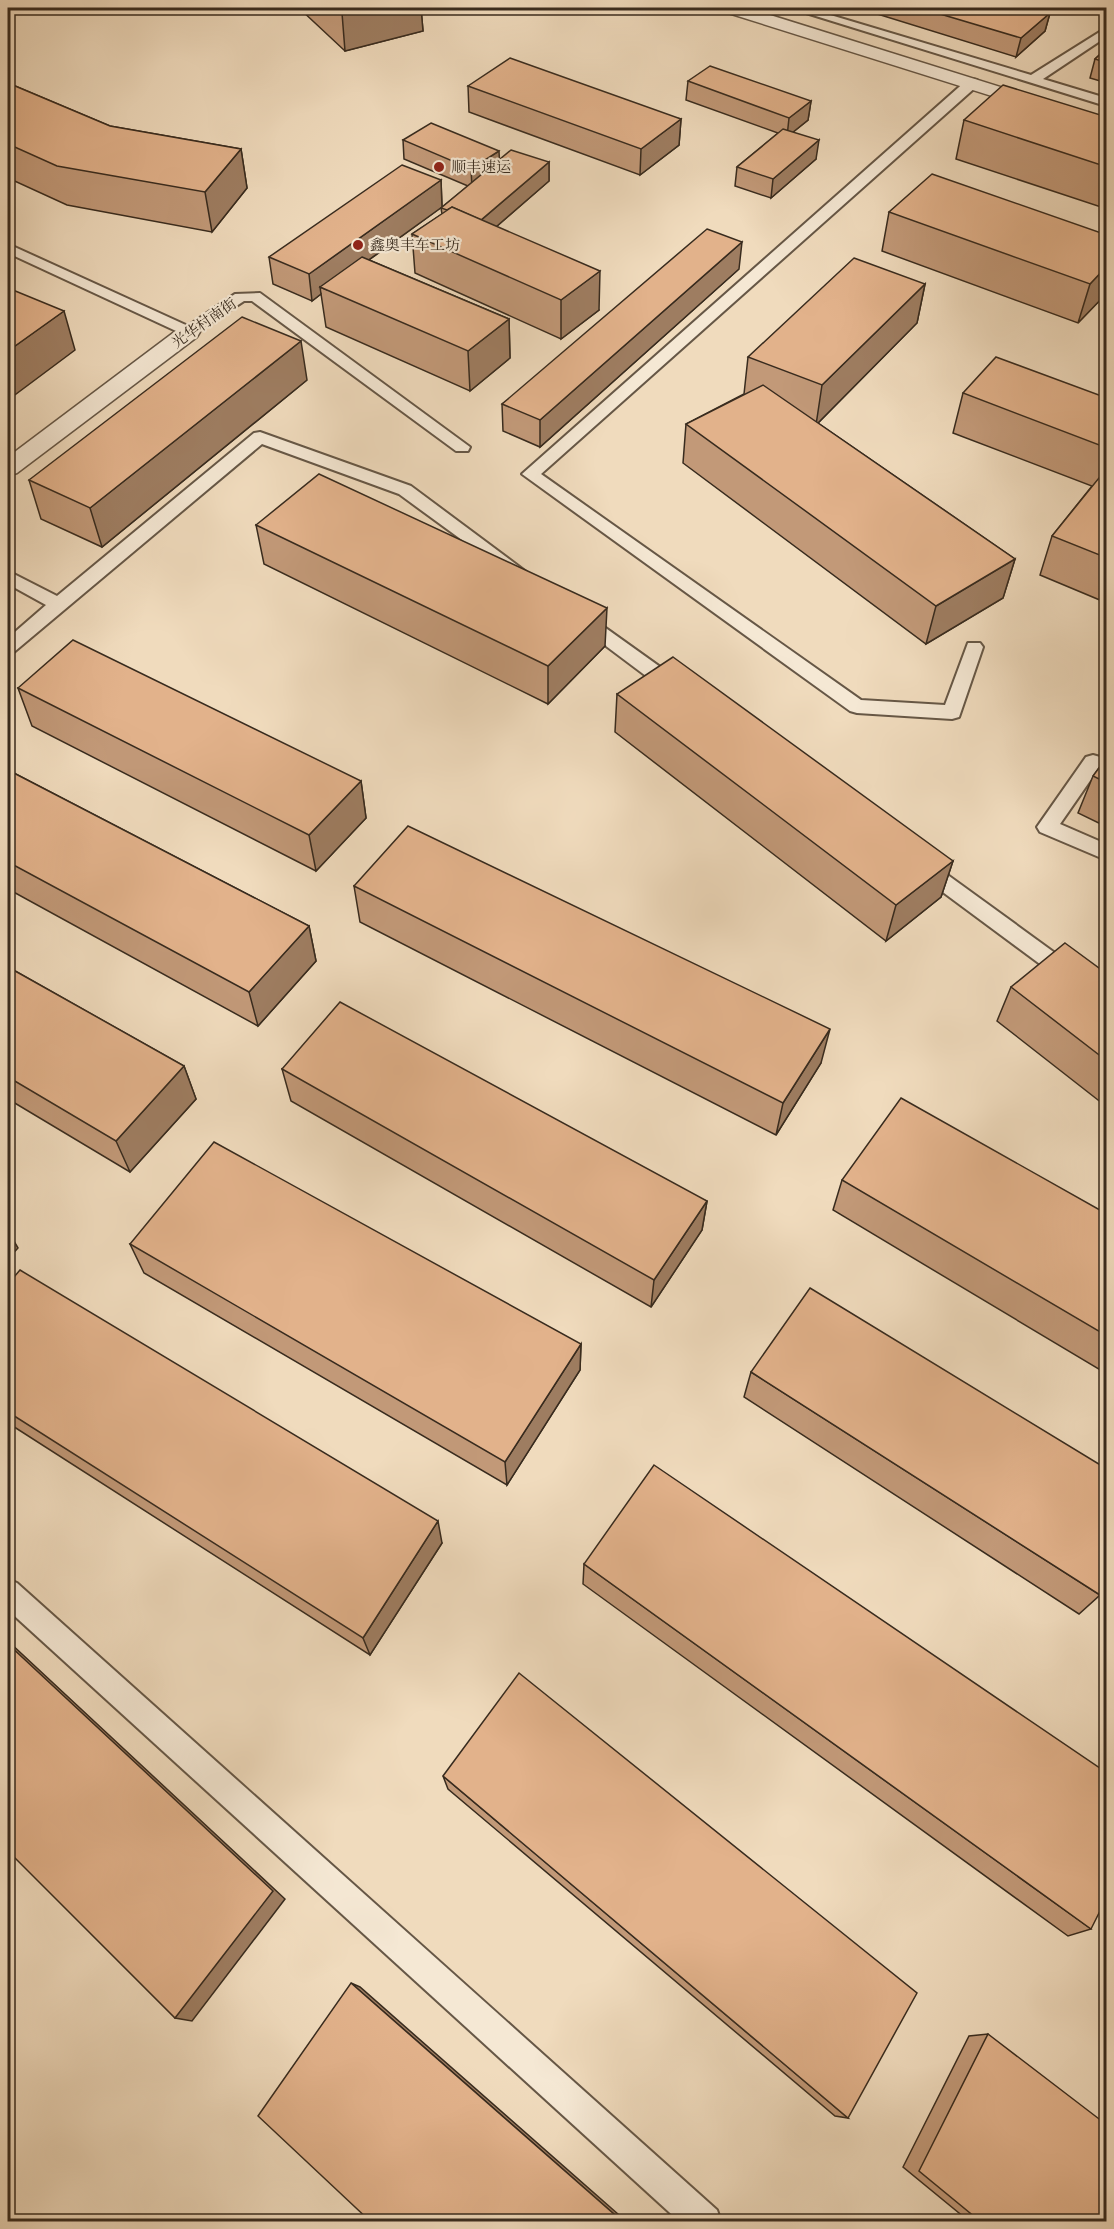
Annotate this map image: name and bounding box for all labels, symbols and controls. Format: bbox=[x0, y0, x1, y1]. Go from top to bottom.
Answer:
place label: 顺丰速运 bbox=[451, 157, 511, 177]
marker: 顺丰速运 bbox=[432, 160, 446, 174]
place label: 鑫奥丰车工坊 bbox=[370, 235, 460, 255]
marker: 鑫奥丰车工坊 bbox=[351, 238, 365, 252]
street label: 光华村南街 bbox=[168, 293, 240, 353]

